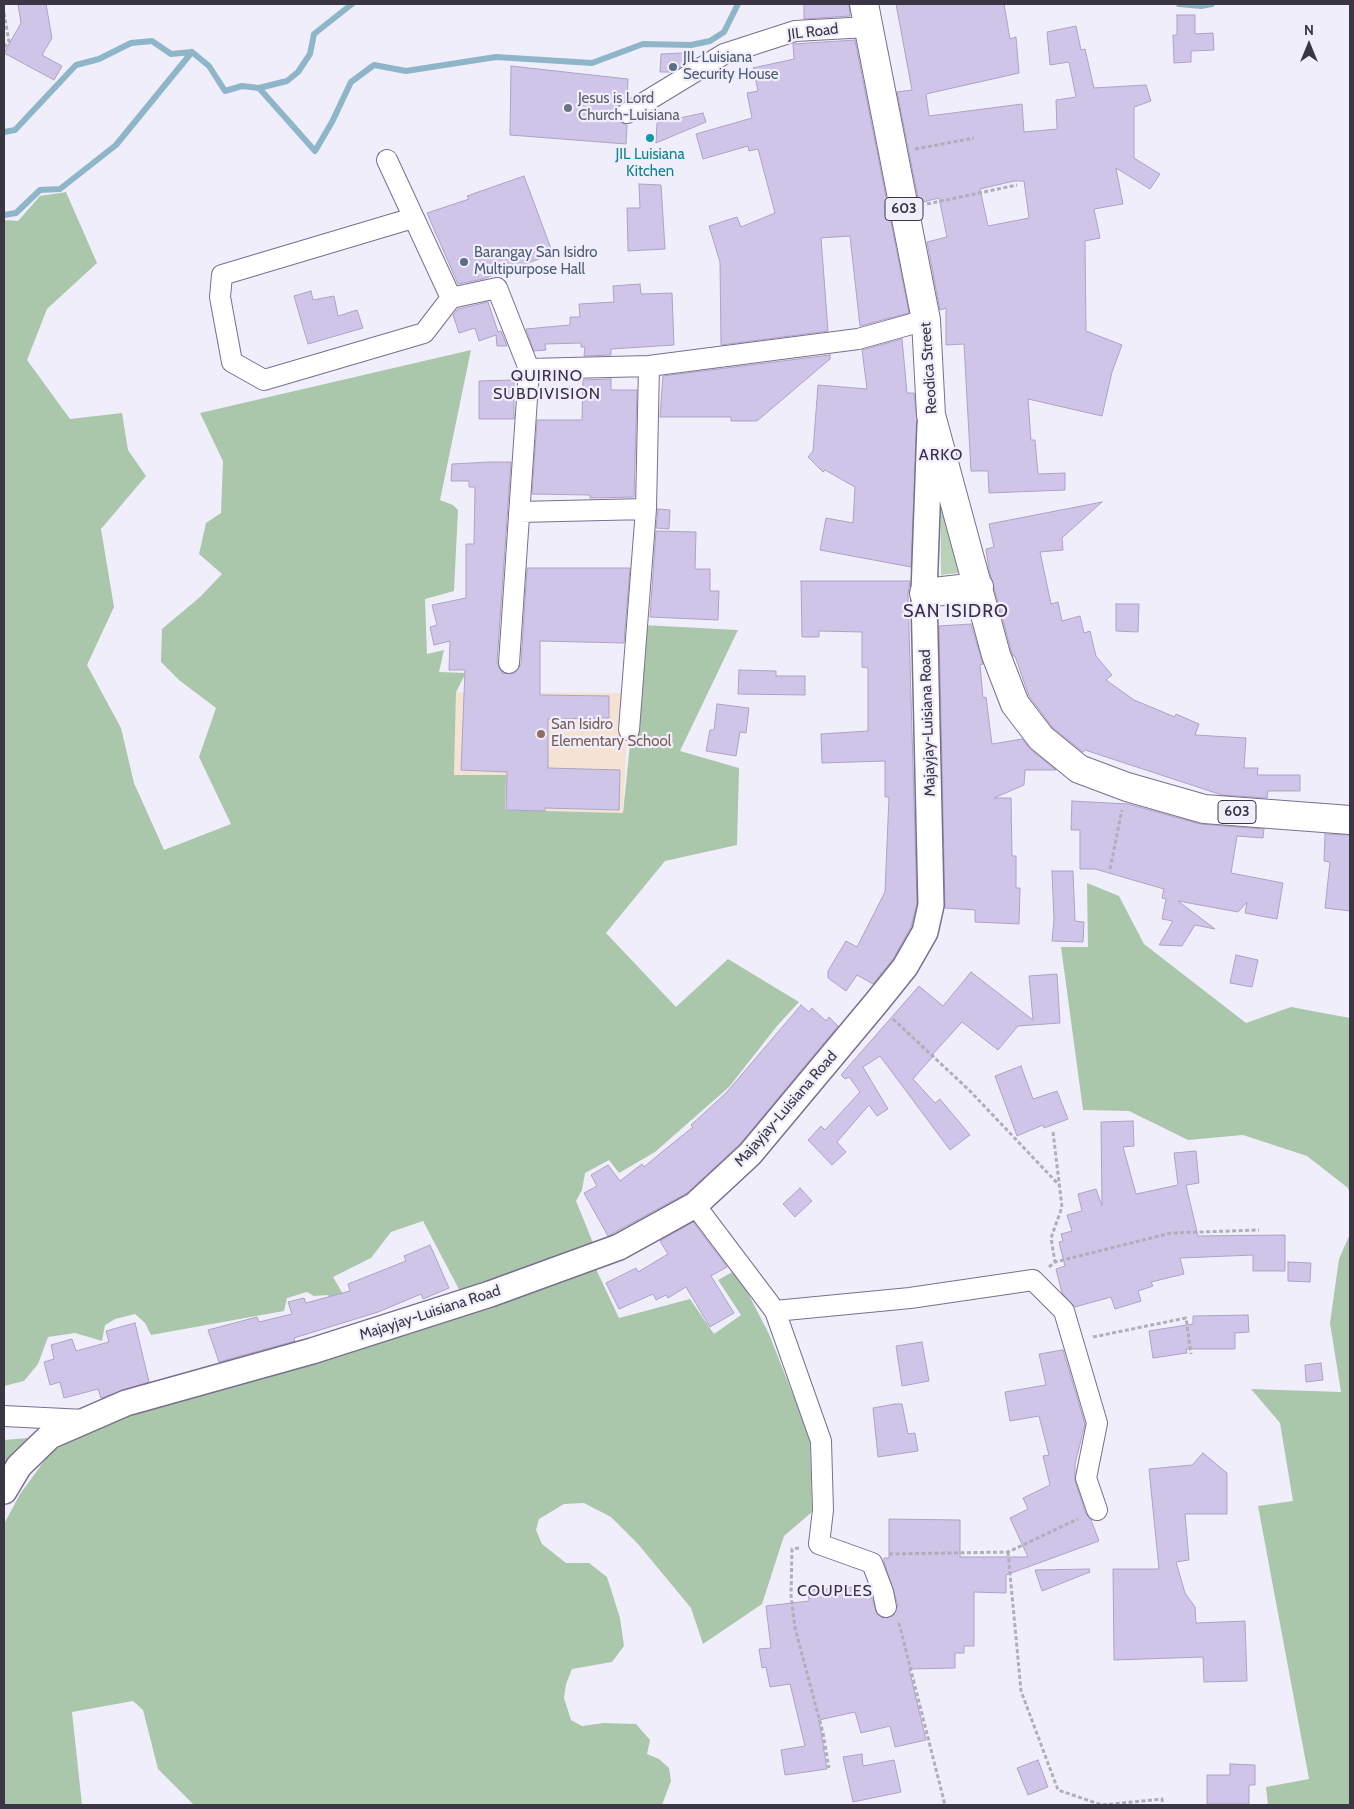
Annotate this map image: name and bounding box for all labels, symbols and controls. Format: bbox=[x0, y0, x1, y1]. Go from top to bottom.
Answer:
street label: JIL Road bbox=[787, 20, 839, 44]
north arrow bbox=[1284, 20, 1334, 70]
text: N bbox=[1304, 21, 1314, 39]
place label: JIL Luisiana Security House bbox=[683, 49, 778, 84]
marker: JIL Luisiana Security House bbox=[667, 61, 679, 73]
place label: Jesus is Lord Church-Luisiana bbox=[578, 90, 680, 125]
marker: Jesus is Lord Church-Luisiana bbox=[562, 102, 574, 114]
marker: JIL Luisiana Kitchen bbox=[644, 132, 656, 144]
place label: JIL Luisiana Kitchen bbox=[615, 146, 685, 181]
road number: 603 bbox=[885, 198, 923, 220]
place label: Barangay San Isidro Multipurpose Hall bbox=[474, 244, 598, 279]
marker: Barangay San Isidro Multipurpose Hall bbox=[458, 256, 470, 268]
street label: Reodica Street bbox=[917, 321, 941, 415]
district label: QUIRINO SUBDIVISION bbox=[492, 366, 602, 404]
district label: ARKO bbox=[918, 445, 964, 465]
district label: SAN ISIDRO bbox=[902, 601, 1010, 623]
street label: Majayjay-Luisiana Road bbox=[916, 649, 940, 797]
place label: San Isidro Elementary School bbox=[551, 716, 671, 751]
marker: San Isidro Elementary School bbox=[535, 728, 547, 740]
road number: 603 bbox=[1218, 800, 1256, 824]
street label: Majayjay-Luisiana Road bbox=[731, 1047, 841, 1171]
street label: Majayjay-Luisiana Road bbox=[357, 1282, 503, 1344]
district label: COUPLES bbox=[796, 1581, 874, 1601]

